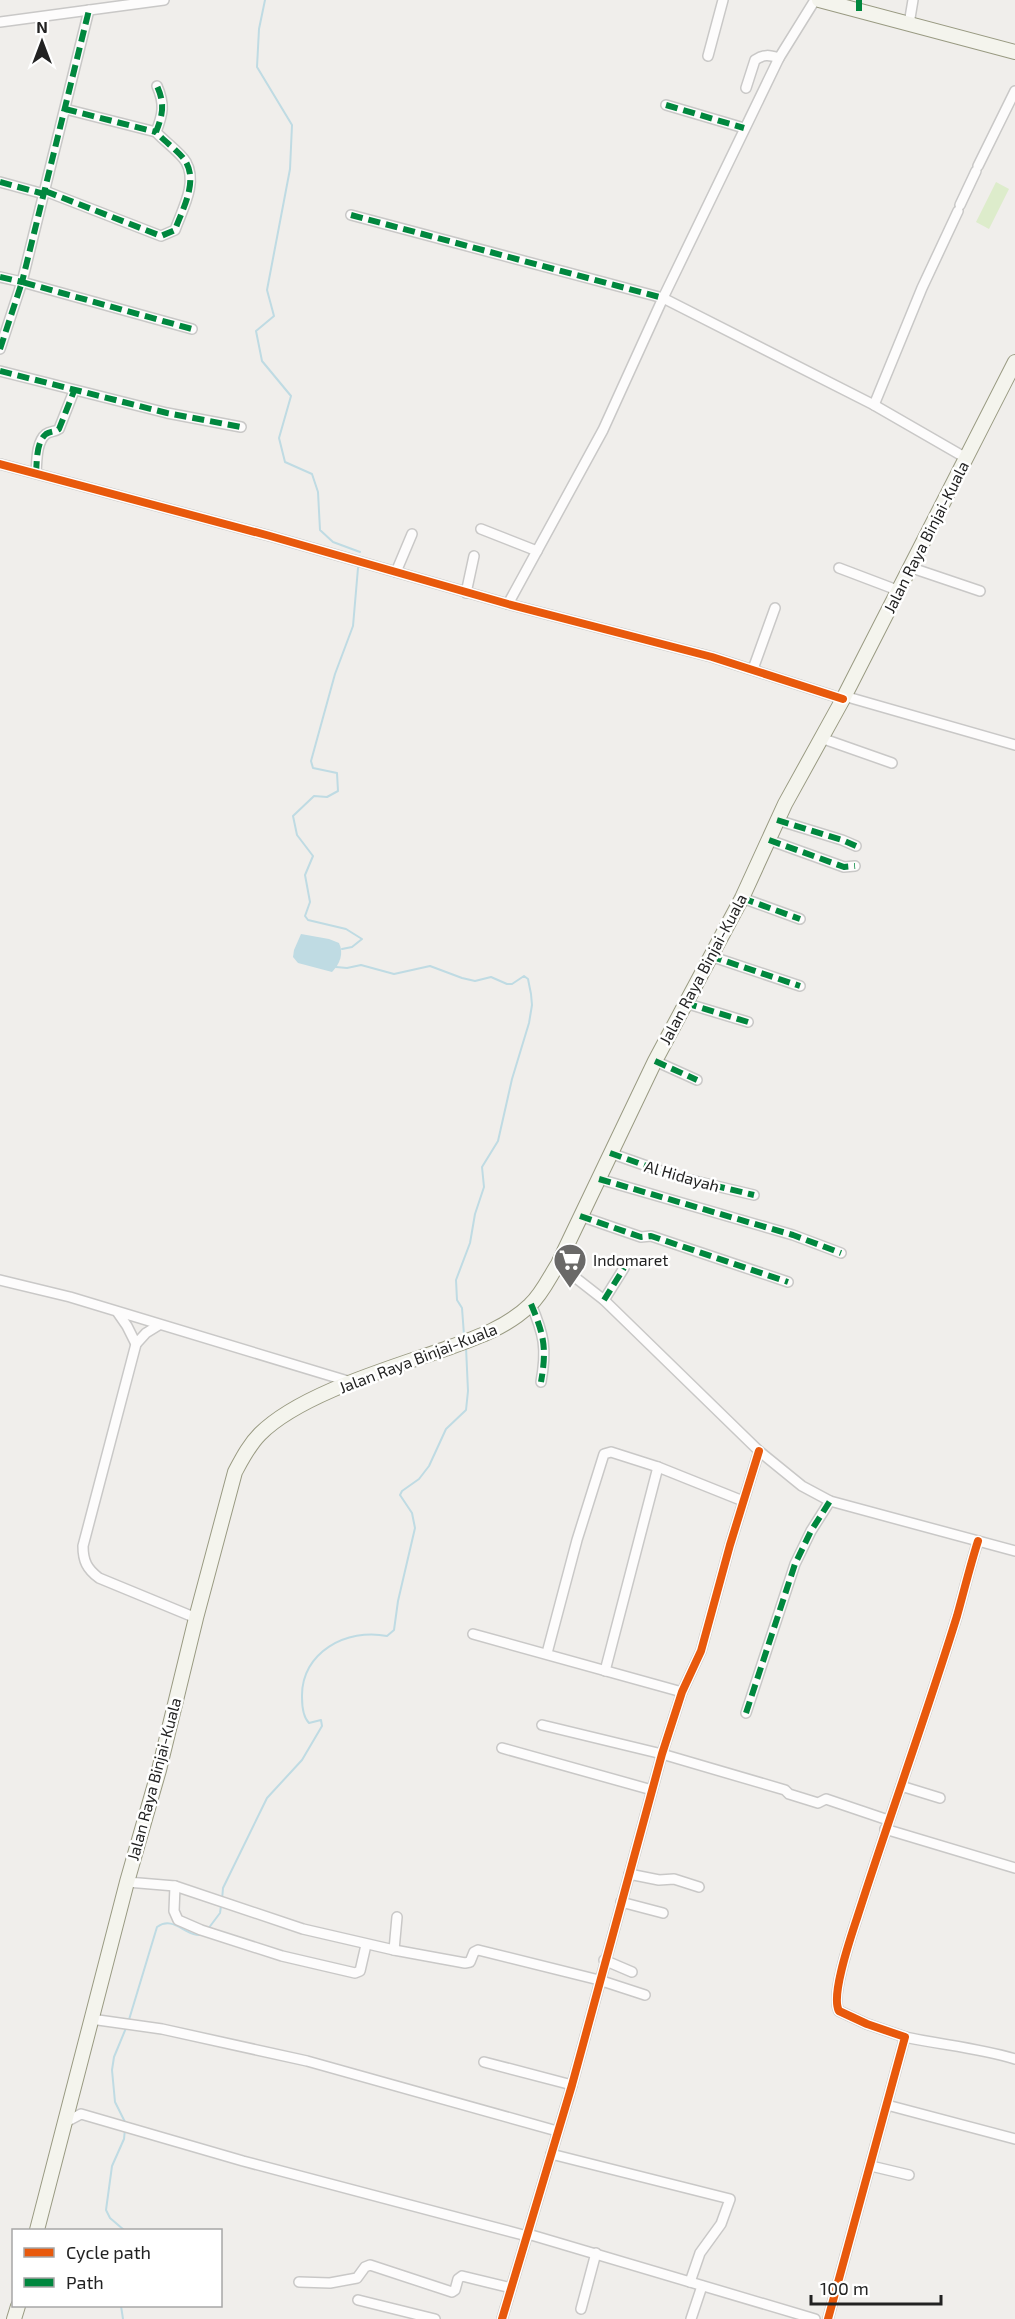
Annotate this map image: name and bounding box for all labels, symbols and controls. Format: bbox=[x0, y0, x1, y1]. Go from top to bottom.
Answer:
north arrow bbox=[12, 12, 72, 72]
text: N bbox=[36, 17, 48, 36]
street label: Jalan Raya Binjai-Kuala bbox=[879, 458, 973, 616]
street label: Jalan Raya Binjai-Kuala bbox=[655, 890, 751, 1048]
street label: Al Hidayah bbox=[643, 1156, 722, 1195]
supermarket icon: Indomaret bbox=[552, 1242, 588, 1289]
place label: Indomaret bbox=[593, 1250, 668, 1269]
street label: Jalan Raya Binjai-Kuala bbox=[336, 1319, 500, 1397]
street label: Jalan Raya Binjai-Kuala bbox=[123, 1695, 185, 1863]
legend bbox=[12, 2229, 222, 2307]
text: Cycle path bbox=[66, 2241, 151, 2263]
scale bar bbox=[811, 2268, 942, 2306]
text: Path bbox=[66, 2271, 104, 2293]
text: 100 m bbox=[820, 2277, 869, 2299]

